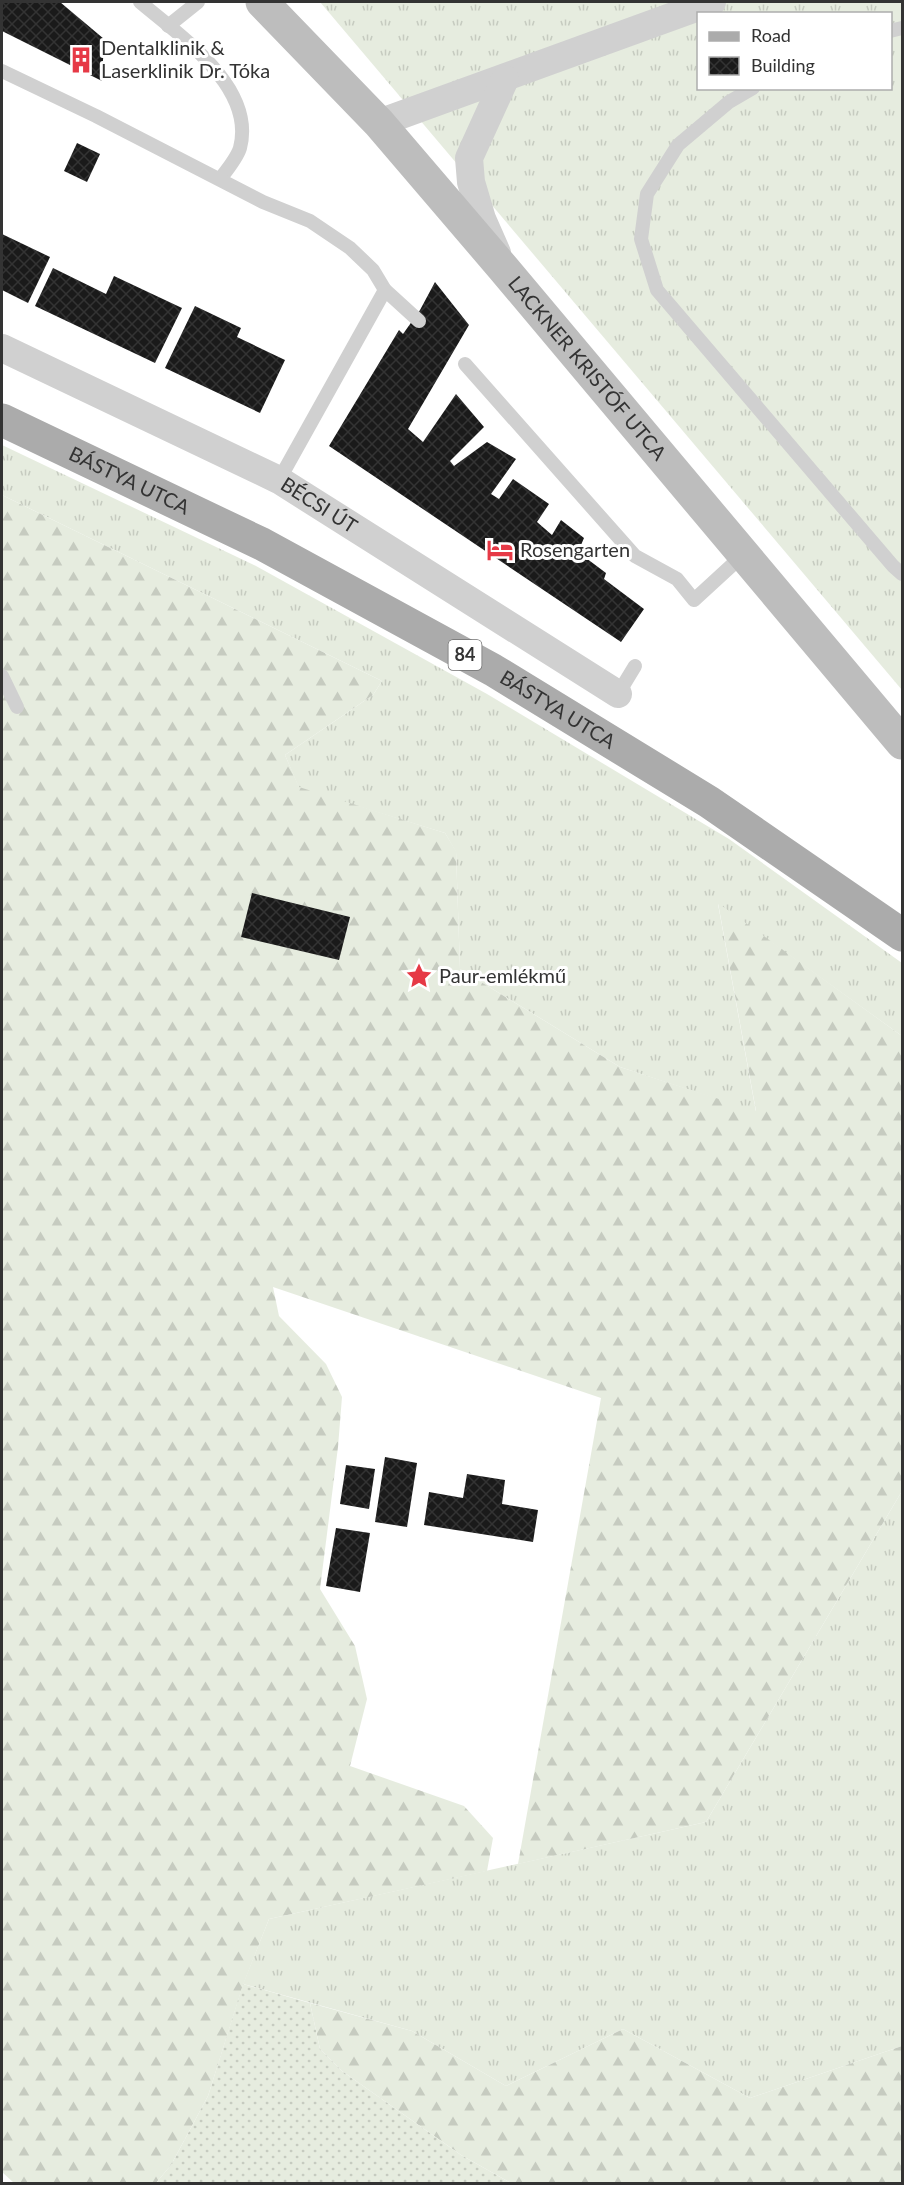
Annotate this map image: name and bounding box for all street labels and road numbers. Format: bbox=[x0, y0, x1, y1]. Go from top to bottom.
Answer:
street label: LACKNER KRISTÓF UTCA bbox=[504, 271, 672, 465]
street label: BÁSTYA UTCA bbox=[65, 441, 194, 519]
street label: BÉCSI ÚT bbox=[277, 471, 362, 537]
road number: 84 bbox=[448, 640, 482, 670]
street label: BÁSTYA UTCA bbox=[496, 664, 621, 753]

